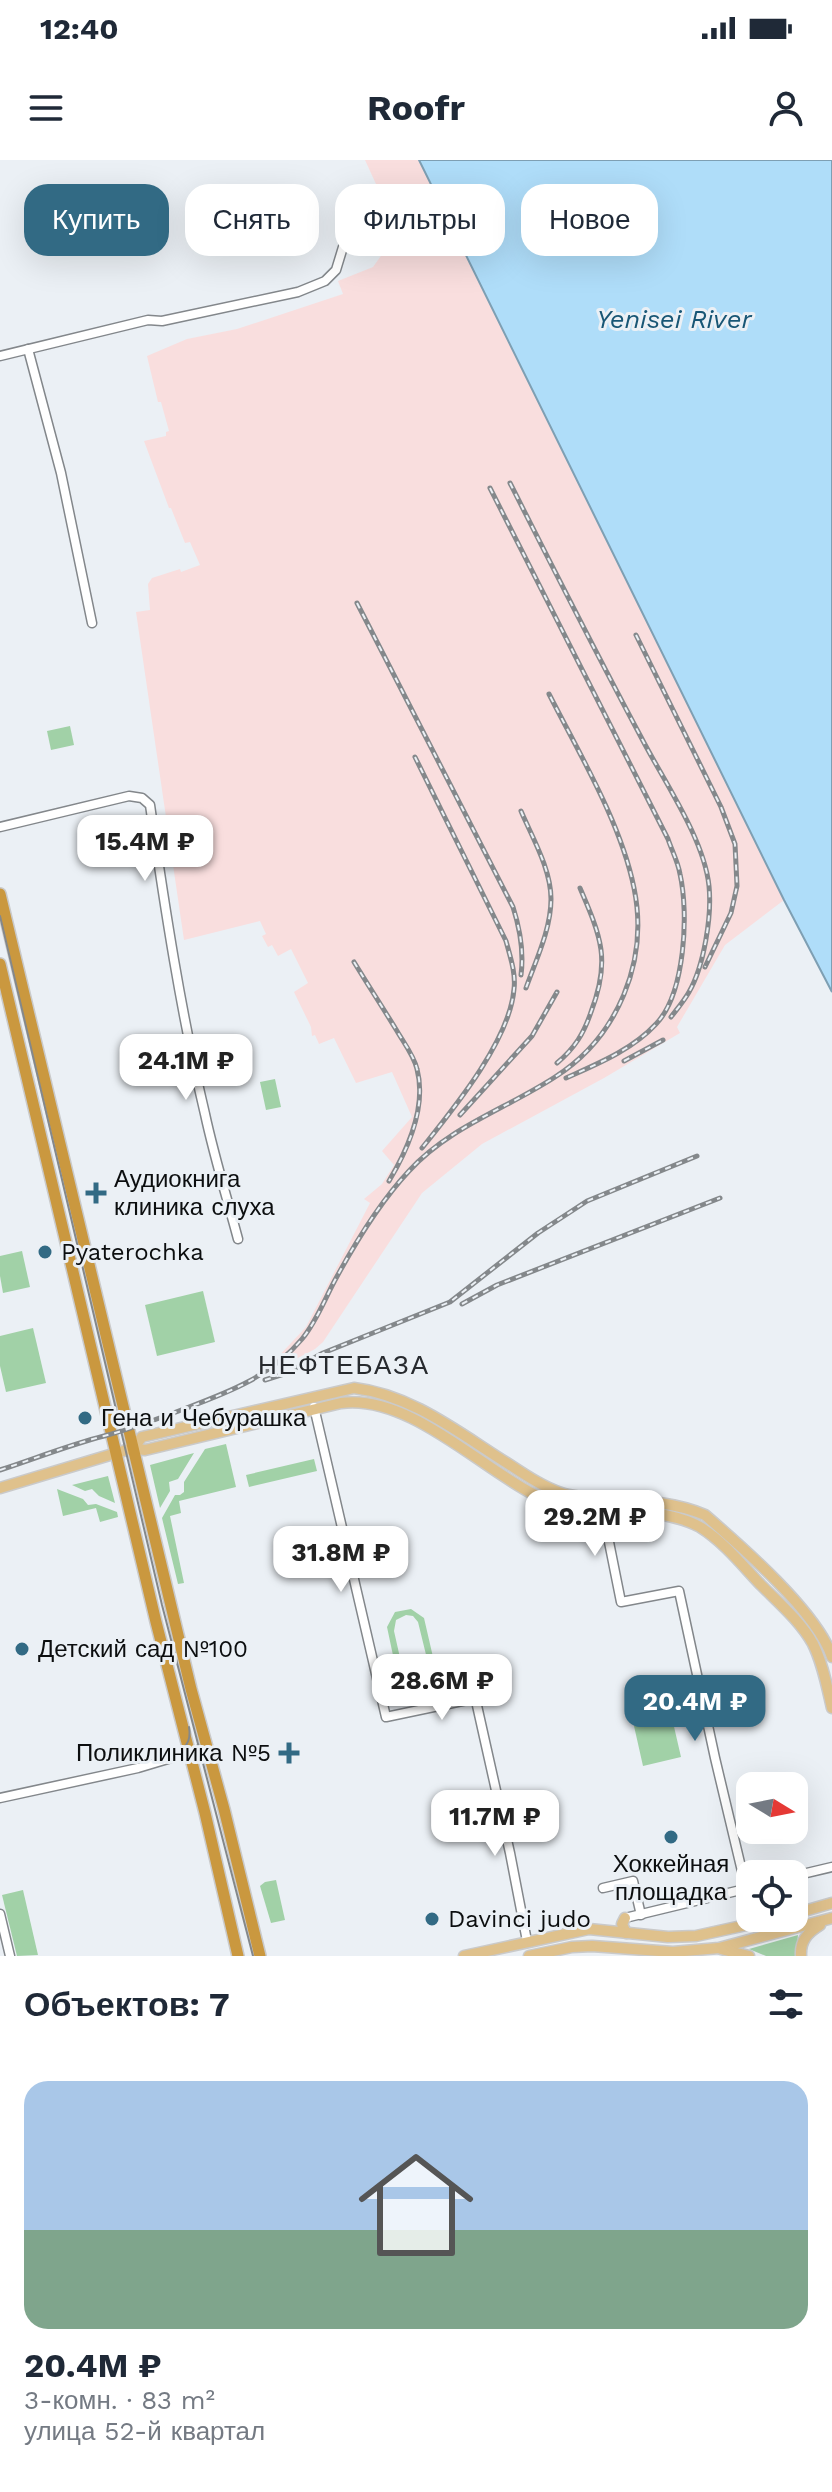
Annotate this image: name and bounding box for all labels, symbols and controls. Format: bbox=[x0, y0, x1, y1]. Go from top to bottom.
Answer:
text: 12:40 bbox=[40, 11, 119, 46]
icon: menu bbox=[24, 86, 68, 130]
icon: person bbox=[764, 86, 808, 130]
text: Roofr bbox=[367, 87, 465, 129]
chip: Купить bbox=[24, 184, 169, 256]
chip: Снять bbox=[185, 184, 319, 256]
chip: Фильтры bbox=[335, 184, 505, 256]
chip: Новое bbox=[521, 184, 658, 256]
water label: Yenisei River bbox=[596, 304, 753, 334]
pin: 15.4M ₽ bbox=[71, 815, 219, 883]
text: 15.4M ₽ bbox=[95, 826, 195, 856]
pin: 24.1M ₽ bbox=[112, 1034, 260, 1102]
text: 24.1M ₽ bbox=[138, 1045, 234, 1075]
place label: Аудиокнига клиника слуха bbox=[114, 1165, 275, 1221]
marker: Аудиокнига клиника слуха bbox=[85, 1182, 107, 1204]
place label: Pyaterochka bbox=[61, 1238, 204, 1266]
marker: Pyaterochka bbox=[36, 1243, 54, 1261]
district label: НЕФТЕБАЗА bbox=[258, 1350, 430, 1380]
place label: Гена и Чебурашка bbox=[101, 1404, 307, 1432]
marker: Гена и Чебурашка bbox=[76, 1409, 94, 1427]
pin: 29.2M ₽ bbox=[521, 1490, 669, 1558]
text: 29.2M ₽ bbox=[543, 1501, 647, 1531]
pin: 31.8M ₽ bbox=[267, 1526, 415, 1594]
text: 31.8M ₽ bbox=[291, 1537, 391, 1567]
place label: Детский сад №100 bbox=[38, 1635, 248, 1663]
marker: Детский сад №100 bbox=[13, 1640, 31, 1658]
pin: 28.6M ₽ bbox=[368, 1654, 516, 1722]
text: 28.6M ₽ bbox=[390, 1665, 494, 1695]
pin: 20.4M ₽ bbox=[621, 1675, 769, 1743]
text: 20.4M ₽ bbox=[642, 1686, 748, 1716]
place label: Поликлиника №5 bbox=[76, 1739, 271, 1767]
marker: Поликлиника №5 bbox=[278, 1742, 300, 1764]
north arrow bbox=[736, 1772, 808, 1844]
map controls bbox=[736, 1772, 808, 1932]
pin: 11.7M ₽ bbox=[421, 1790, 569, 1858]
text: 11.7M ₽ bbox=[449, 1801, 541, 1831]
marker: Хоккейная площадка bbox=[662, 1828, 680, 1846]
place label: Хоккейная площадка bbox=[613, 1850, 729, 1906]
button: locate bbox=[736, 1860, 808, 1932]
place label: Davinci judo bbox=[448, 1905, 591, 1933]
marker: Davinci judo bbox=[423, 1910, 441, 1928]
icon: filters bbox=[764, 1982, 808, 2026]
text: Объектов: 7 bbox=[24, 1984, 230, 2024]
icon: home bbox=[344, 2133, 488, 2277]
text: 20.4M ₽ bbox=[24, 2345, 162, 2385]
text: 3-комн. · 83 m² bbox=[24, 2385, 215, 2415]
text: улица 52-й квартал bbox=[24, 2416, 265, 2446]

